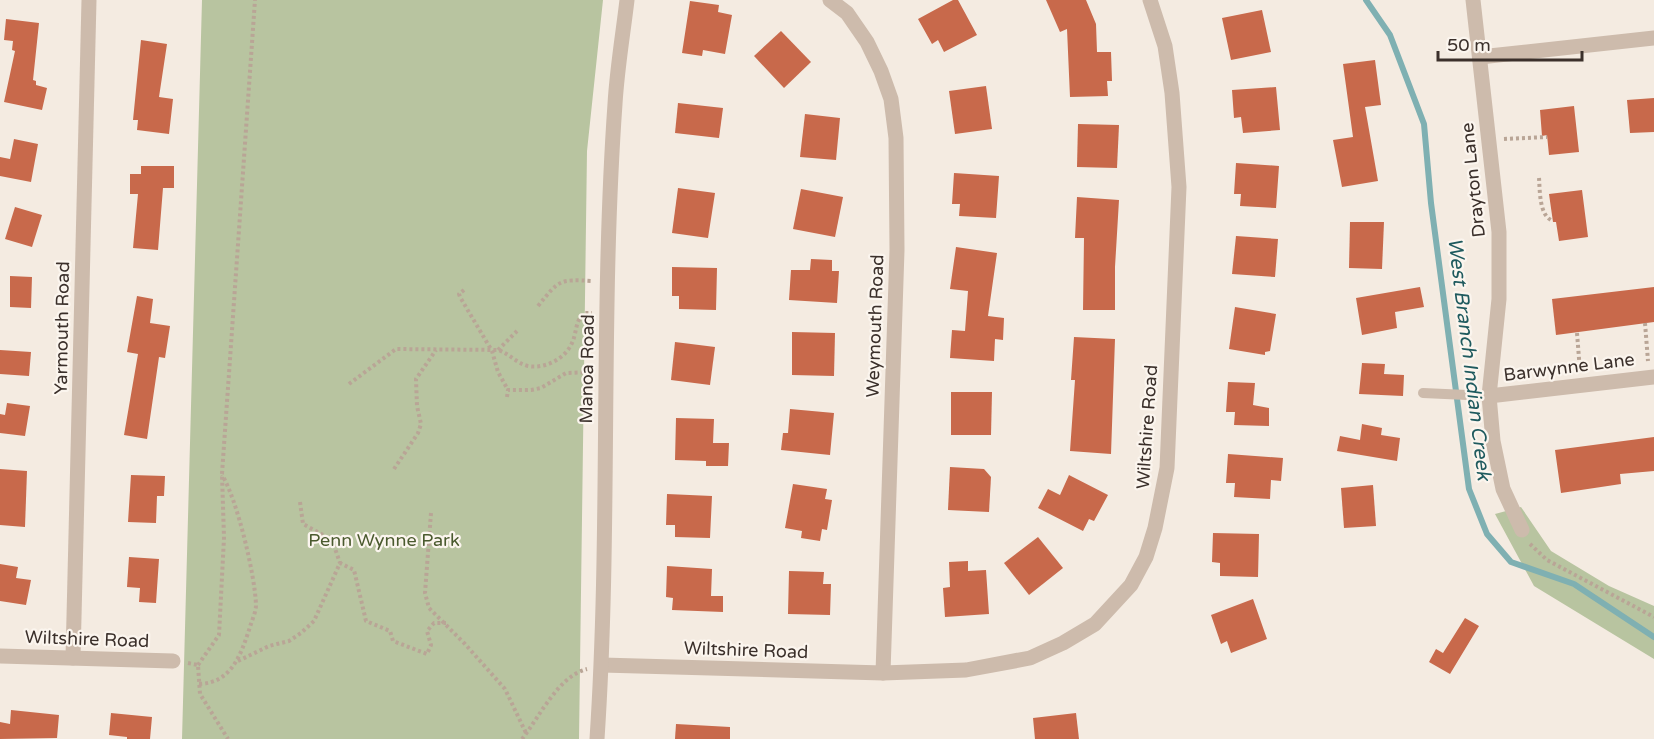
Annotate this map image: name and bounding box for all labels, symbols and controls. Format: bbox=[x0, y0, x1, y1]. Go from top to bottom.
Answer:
scale bar bbox=[1438, 24, 1582, 62]
text: 50 m bbox=[1447, 34, 1491, 56]
street label: Drayton Lane bbox=[1456, 122, 1490, 238]
water label: West Branch Indian Creek bbox=[1442, 236, 1496, 484]
street label: Weymouth Road bbox=[862, 254, 888, 398]
street label: Yarmouth Road bbox=[50, 261, 74, 395]
street label: Manoa Road bbox=[575, 314, 599, 424]
street label: Barwynne Lane bbox=[1502, 348, 1636, 386]
street label: Wiltshire Road bbox=[1132, 364, 1162, 490]
park label: Penn Wynne Park bbox=[308, 529, 460, 551]
street label: Wiltshire Road bbox=[24, 626, 150, 652]
street label: Wiltshire Road bbox=[683, 637, 809, 663]

